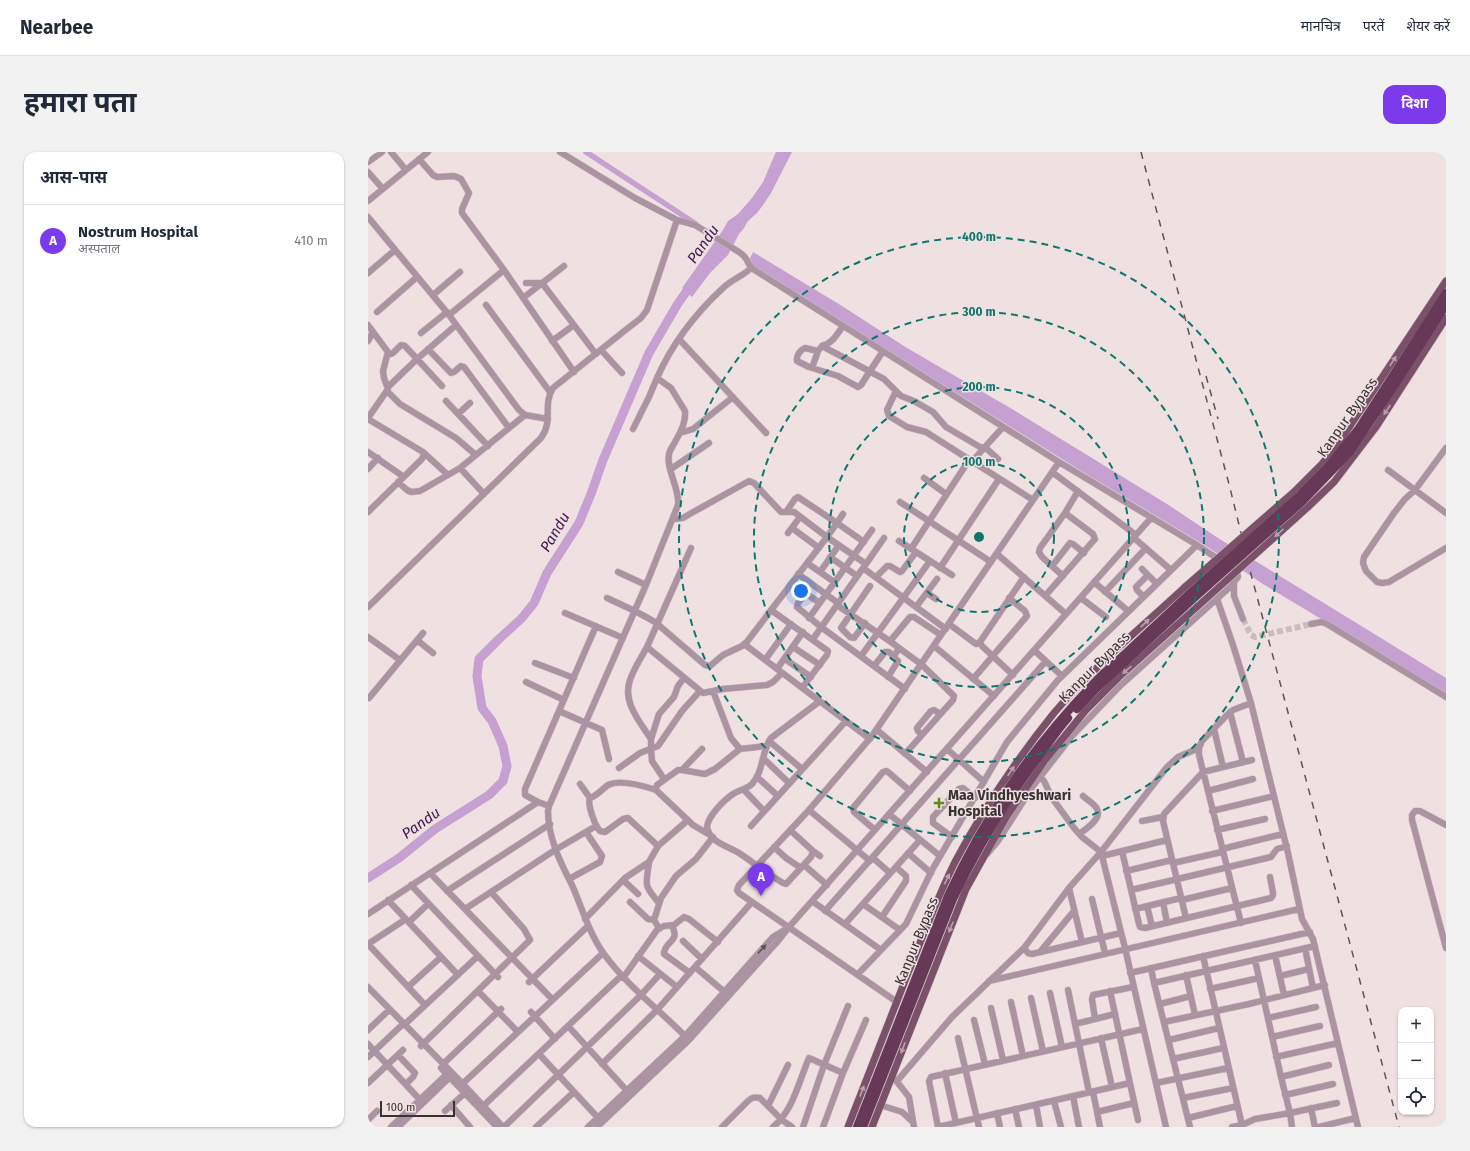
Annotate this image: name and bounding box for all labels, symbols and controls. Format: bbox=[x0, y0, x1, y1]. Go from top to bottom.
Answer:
text: Nearbee bbox=[20, 16, 93, 39]
text: मानचित्र bbox=[1301, 18, 1341, 35]
text: परतें bbox=[1363, 18, 1384, 35]
text: शेयर करें bbox=[1406, 18, 1450, 35]
button: दिशा bbox=[1383, 85, 1446, 124]
text: हमारा पता bbox=[24, 86, 136, 119]
text: आस-पास bbox=[40, 167, 107, 188]
water label: Pandu bbox=[683, 221, 723, 267]
text: Nostrum Hospital bbox=[78, 223, 198, 241]
text: 400 m bbox=[962, 230, 996, 244]
text: A bbox=[49, 233, 57, 248]
text: 410 m bbox=[294, 233, 328, 248]
text: अस्पताल bbox=[78, 241, 120, 256]
text: 300 m bbox=[961, 305, 996, 319]
one-way arrow bbox=[1389, 356, 1397, 366]
street label: Kanpur Bypass bbox=[1314, 374, 1381, 460]
text: 200 m bbox=[962, 380, 996, 394]
one-way arrow bbox=[1383, 405, 1391, 415]
text: 100 m bbox=[963, 455, 995, 469]
water label: Pandu bbox=[536, 509, 574, 555]
one-way arrow bbox=[1274, 529, 1284, 538]
centre of rings bbox=[972, 530, 986, 544]
your location bbox=[791, 581, 811, 601]
one-way arrow bbox=[1140, 619, 1150, 628]
street label: Kanpur Bypass bbox=[1055, 628, 1134, 706]
one-way arrow bbox=[1122, 665, 1132, 674]
one-way arrow bbox=[1007, 766, 1015, 776]
place label: Maa Vindhyeshwari Hospital bbox=[948, 787, 1071, 820]
marker: Maa Vindhyeshwari Hospital bbox=[933, 797, 945, 809]
water label: Pandu bbox=[398, 803, 444, 843]
pin: A bbox=[748, 863, 774, 896]
one-way arrow bbox=[944, 874, 950, 885]
street label: Kanpur Bypass bbox=[891, 894, 942, 988]
one-way arrow bbox=[947, 922, 953, 934]
one-way arrow bbox=[758, 944, 767, 954]
map controls bbox=[1398, 1007, 1434, 1115]
button: + bbox=[1398, 1007, 1434, 1043]
one-way arrow bbox=[900, 1043, 906, 1055]
button: − bbox=[1398, 1043, 1434, 1079]
button: locate bbox=[1398, 1079, 1434, 1115]
one-way arrow bbox=[859, 1085, 865, 1096]
scale bar bbox=[380, 1099, 455, 1118]
text: 100 m bbox=[386, 1101, 415, 1114]

